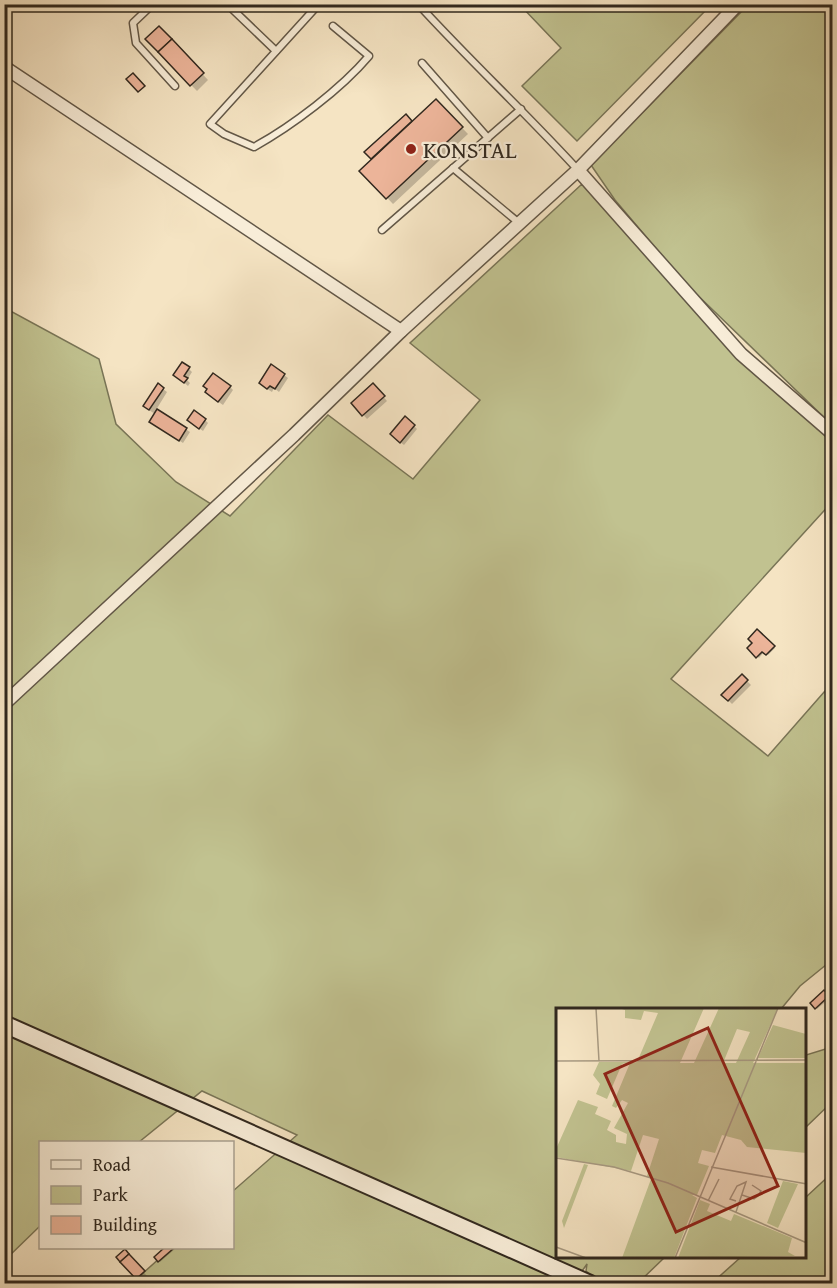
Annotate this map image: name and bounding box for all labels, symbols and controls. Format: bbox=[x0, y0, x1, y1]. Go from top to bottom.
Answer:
place label: KONSTAL bbox=[423, 132, 517, 167]
marker: KONSTAL bbox=[404, 142, 418, 156]
inset map bbox=[556, 1008, 807, 1258]
legend bbox=[39, 1141, 234, 1249]
text: Road bbox=[93, 1151, 131, 1178]
text: Park bbox=[93, 1181, 129, 1208]
text: Building bbox=[93, 1211, 157, 1238]

